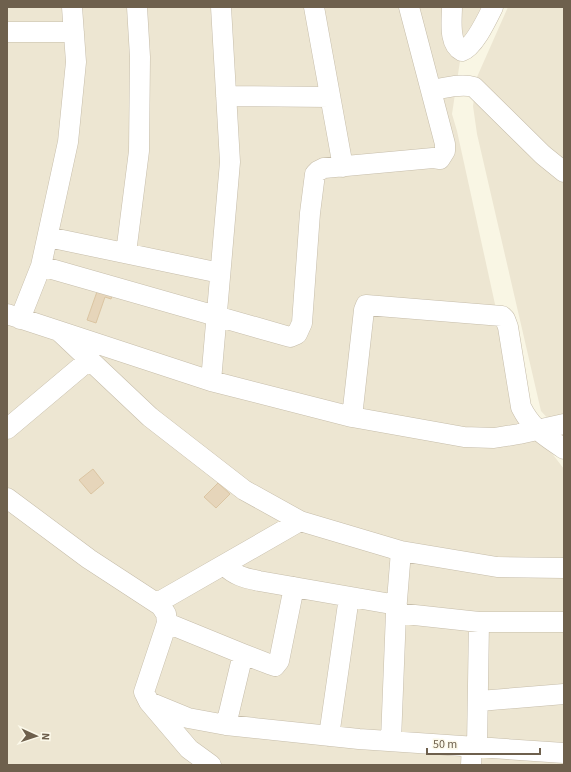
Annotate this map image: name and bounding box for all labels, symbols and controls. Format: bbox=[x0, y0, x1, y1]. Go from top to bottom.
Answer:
north arrow bbox=[16, 716, 56, 756]
scale bar bbox=[427, 730, 540, 756]
text: N bbox=[38, 732, 53, 741]
text: 50 m bbox=[433, 736, 457, 753]

